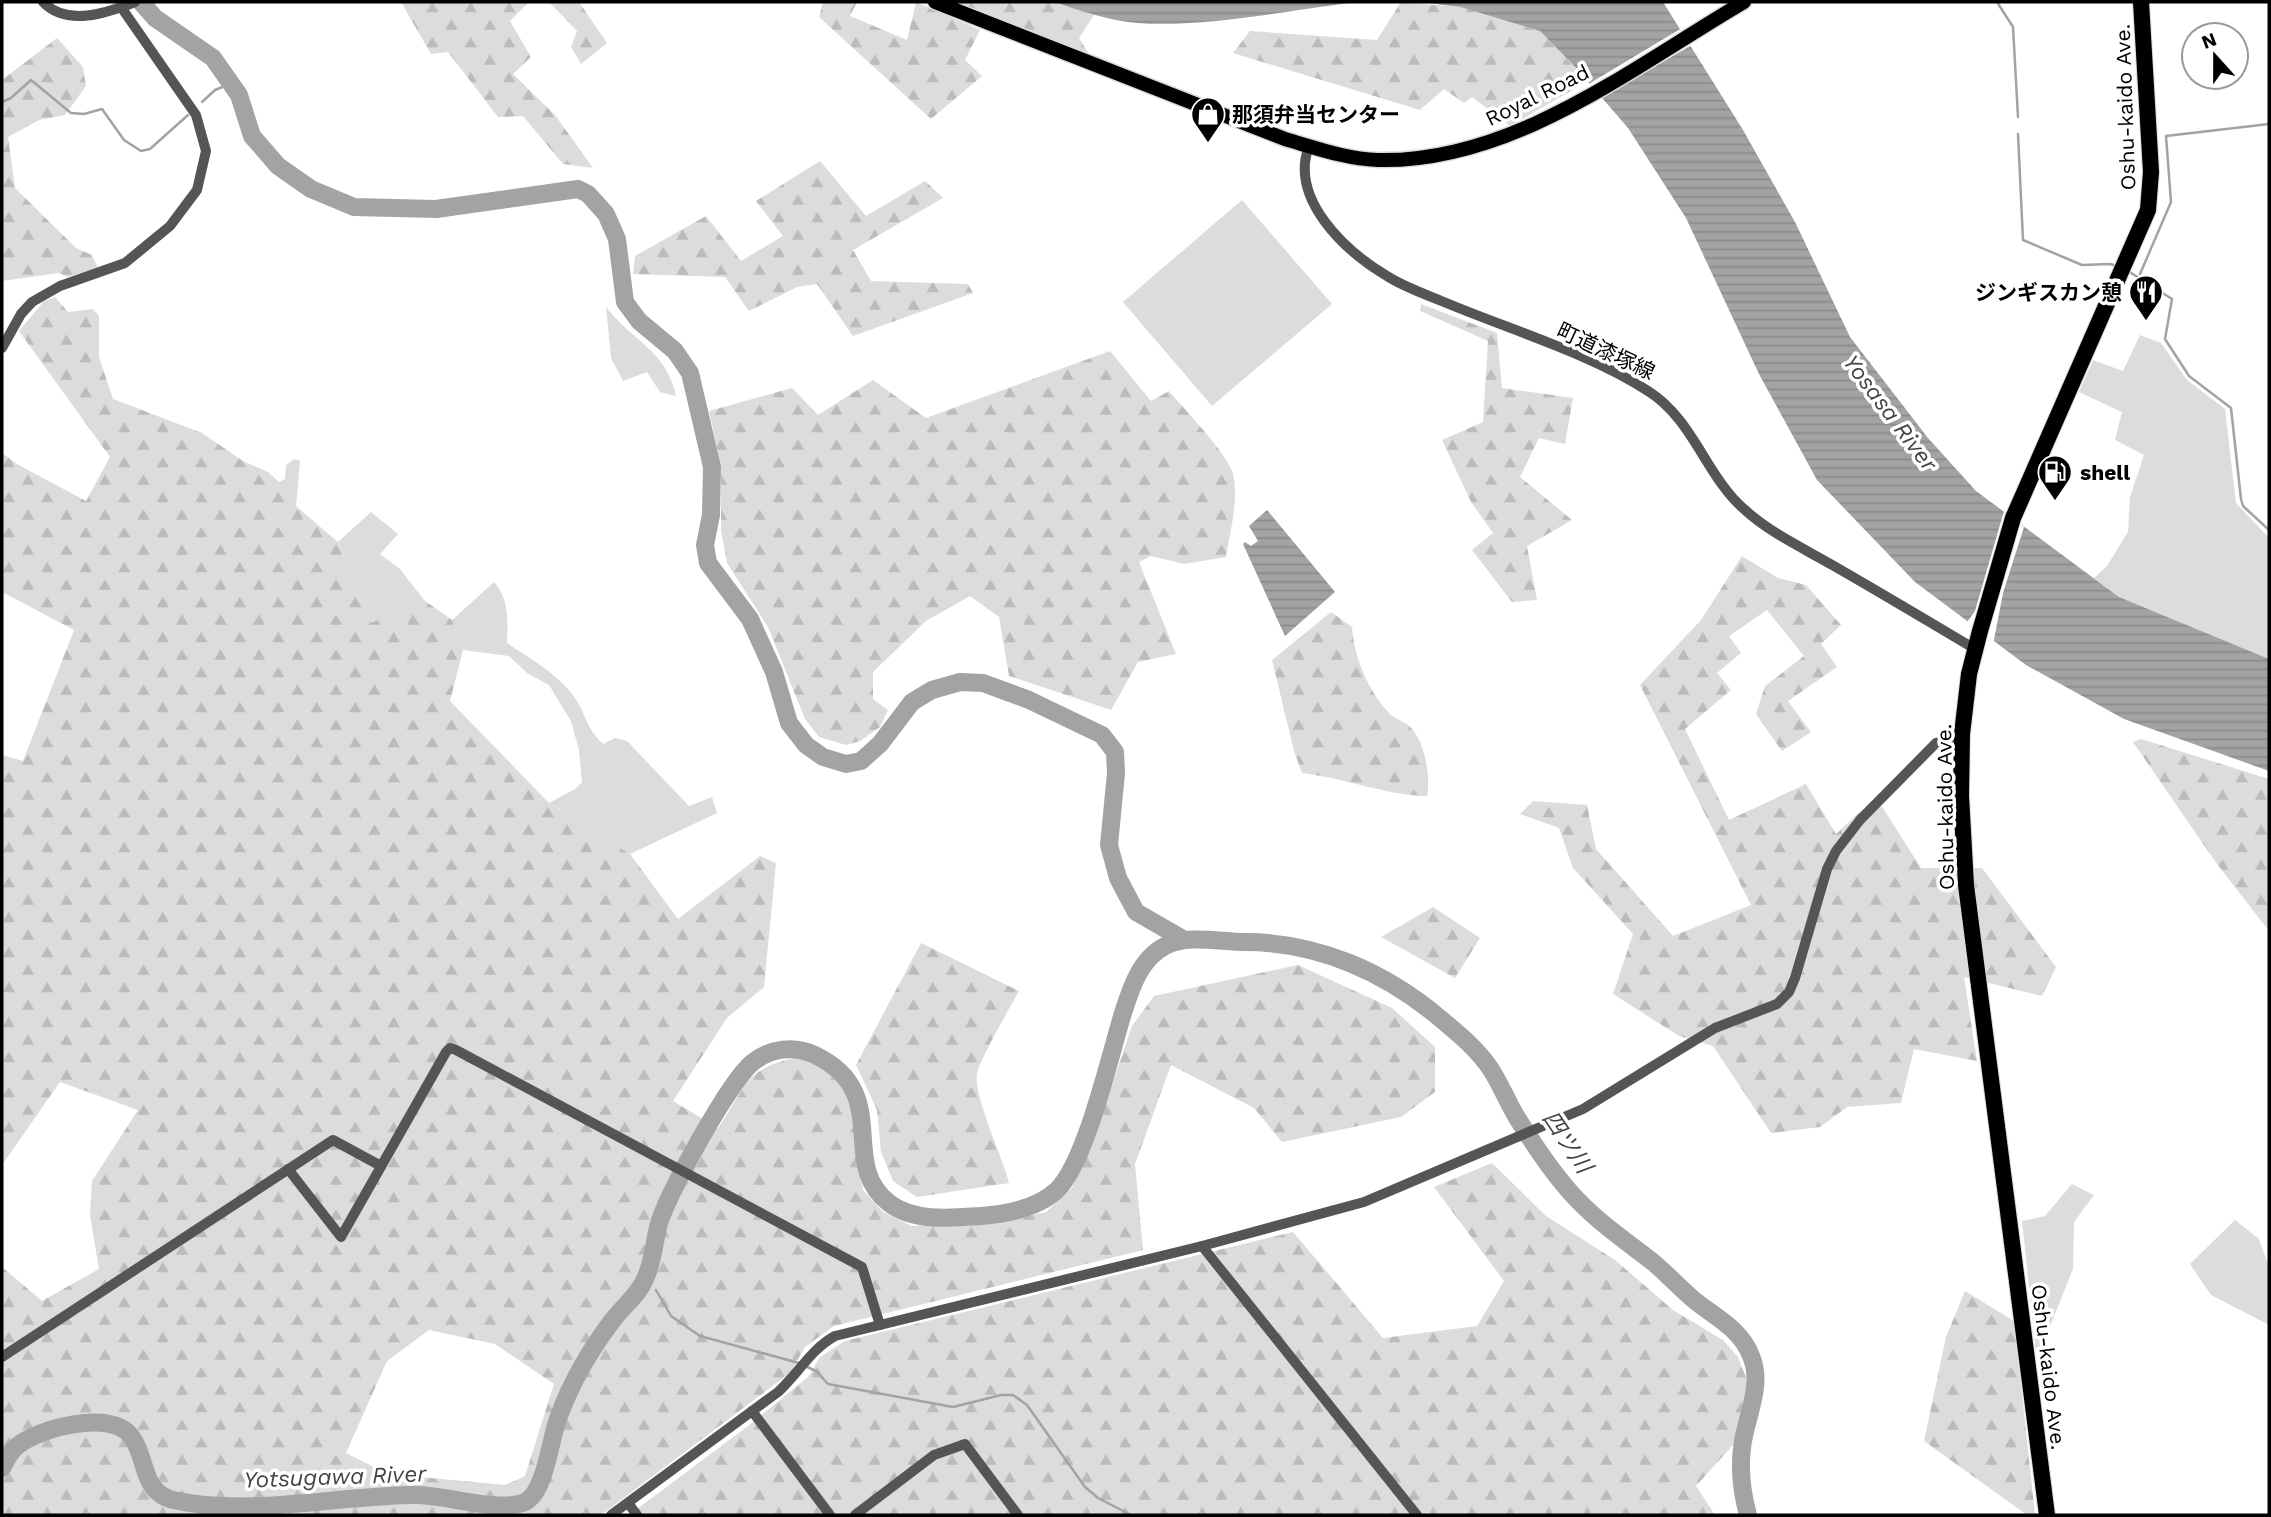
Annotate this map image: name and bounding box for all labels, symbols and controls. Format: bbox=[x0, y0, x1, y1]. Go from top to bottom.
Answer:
north arrow bbox=[2180, 21, 2250, 91]
street label: Oshu-kaido Ave. bbox=[2110, 23, 2140, 191]
text: N bbox=[2198, 27, 2220, 54]
street label: Royal Road bbox=[1481, 59, 1593, 131]
shop icon: 那須弁当センター bbox=[1189, 95, 1227, 144]
place label: 那須弁当センター bbox=[1232, 102, 1400, 127]
restaurant icon: ジンギスカン憩 bbox=[2127, 273, 2165, 322]
place label: ジンギスカン憩 bbox=[1975, 280, 2122, 305]
street label: 町道漆塚線 bbox=[1553, 317, 1659, 385]
water label: Yosasa River bbox=[1837, 349, 1943, 477]
fuel station icon: shell bbox=[2036, 453, 2074, 502]
place label: shell bbox=[2080, 460, 2130, 485]
street label: Oshu-kaido Ave. bbox=[1931, 724, 1959, 890]
water label: 四ツ川 bbox=[1537, 1106, 1599, 1181]
street label: Oshu-kaido Ave. bbox=[2026, 1283, 2072, 1451]
water label: Yotsugawa River bbox=[243, 1460, 428, 1494]

